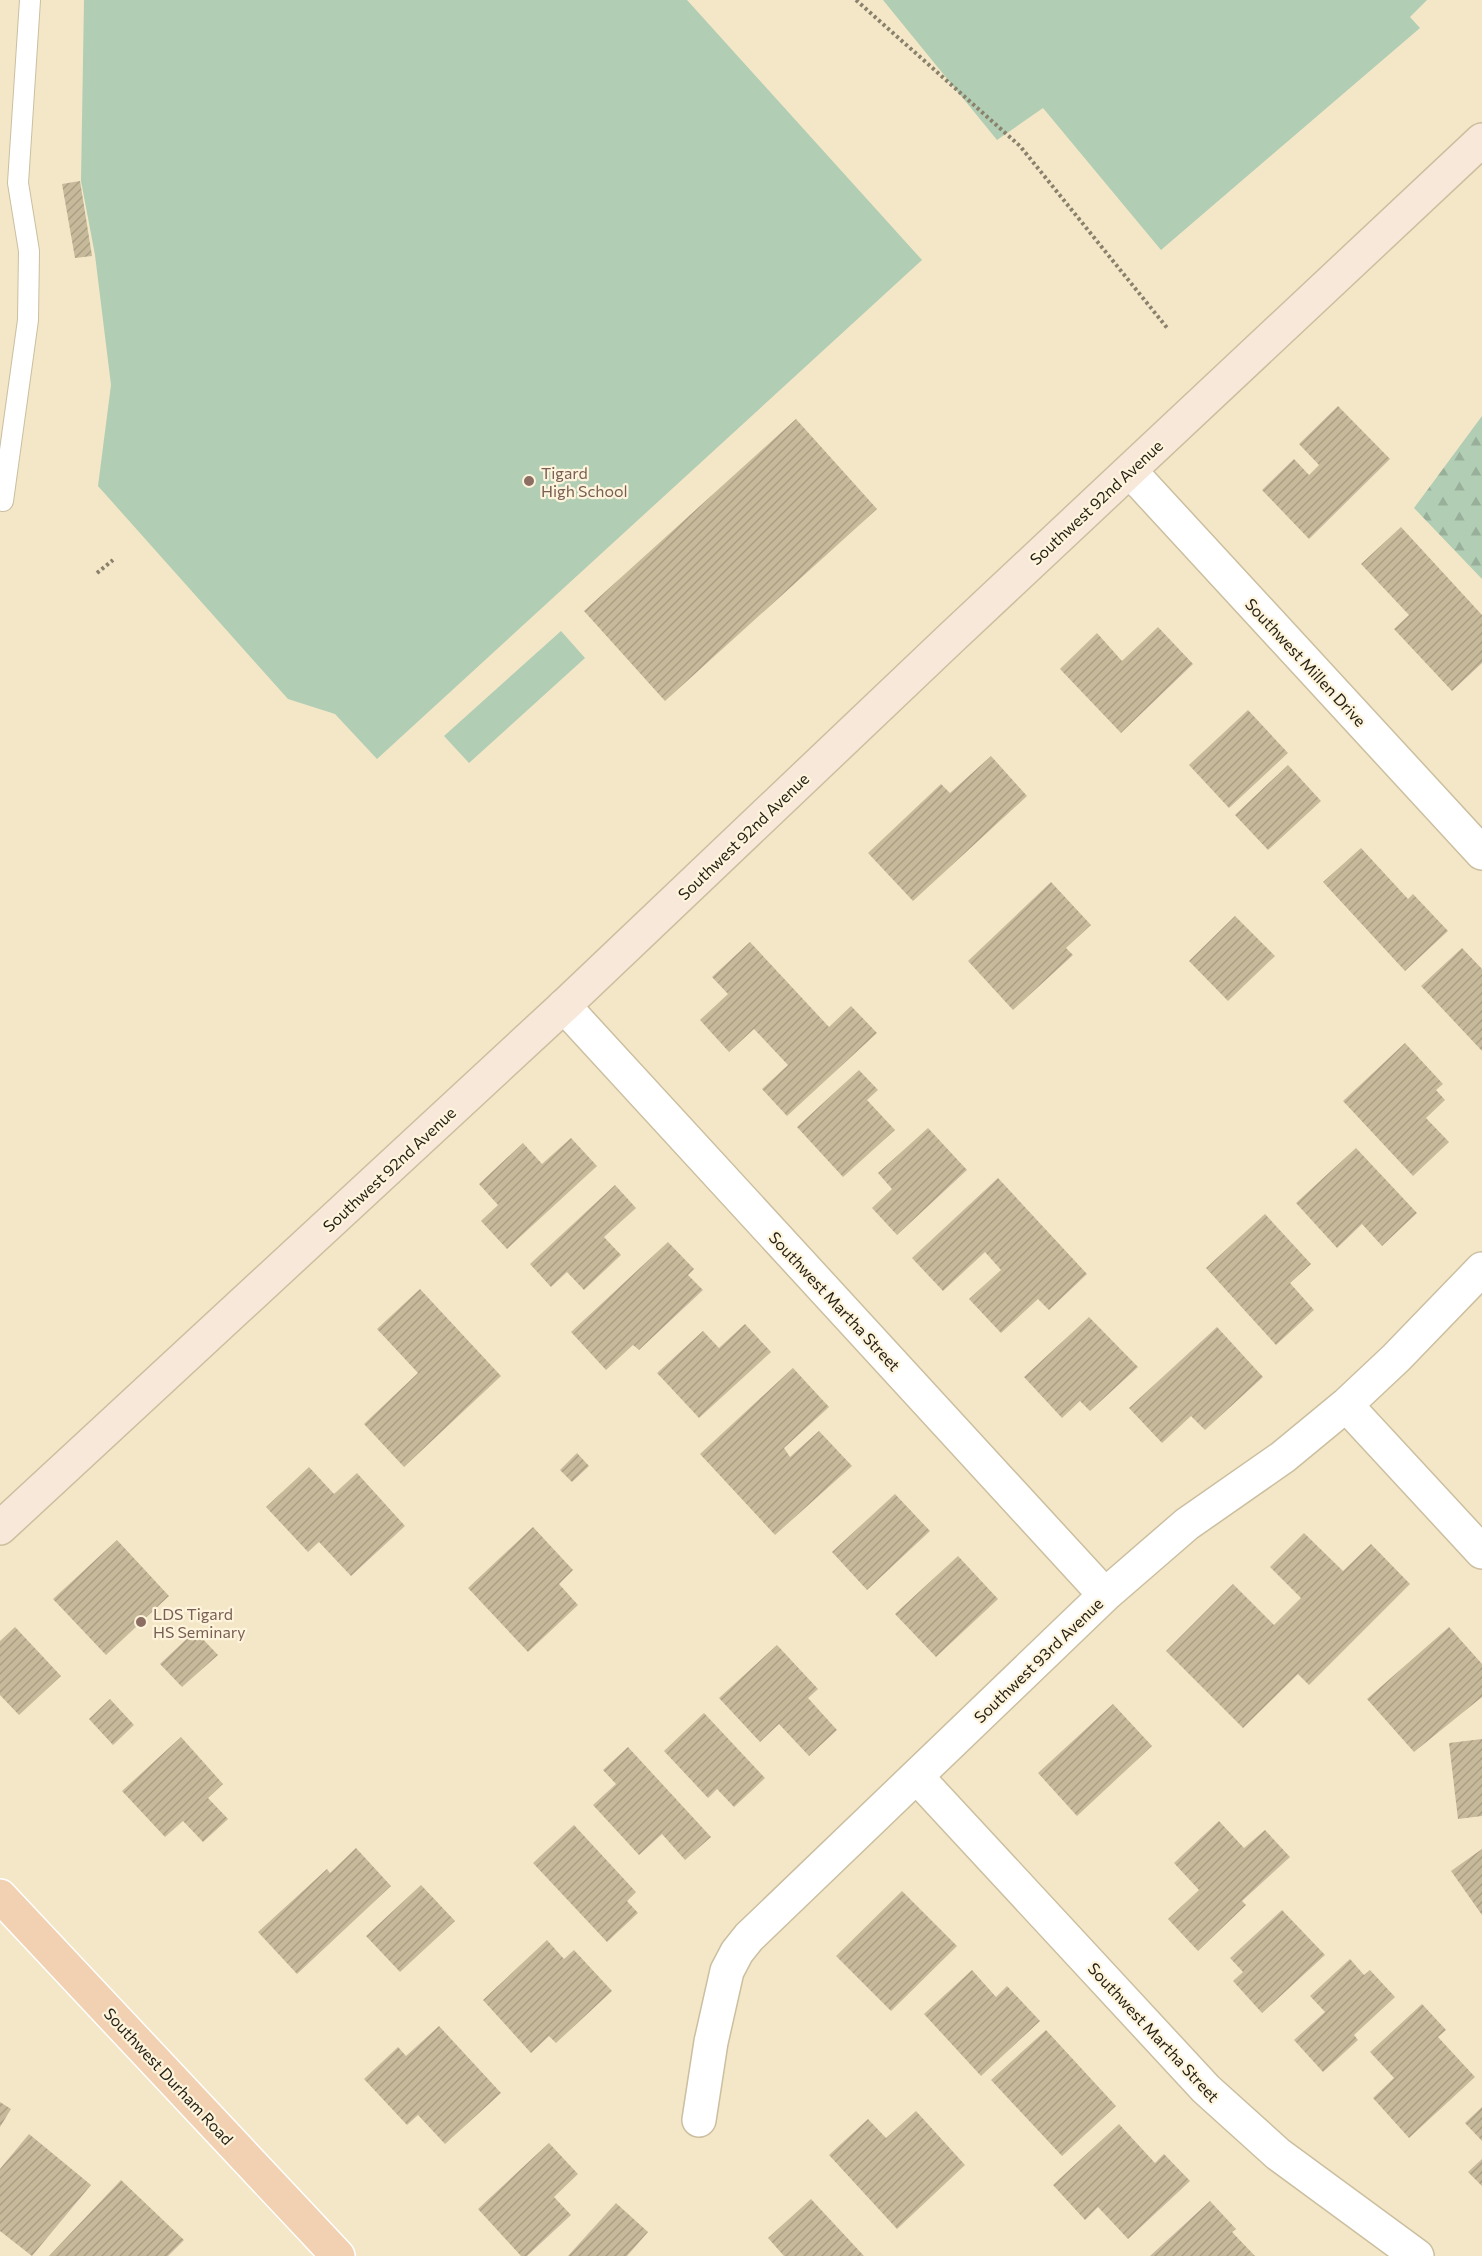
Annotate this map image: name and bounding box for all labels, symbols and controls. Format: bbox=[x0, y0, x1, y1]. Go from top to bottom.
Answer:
street label: Southwest 92nd Avenue bbox=[1026, 436, 1166, 568]
place label: Tigard High School bbox=[541, 463, 628, 500]
marker: Tigard High School bbox=[522, 474, 536, 488]
street label: Southwest Millen Drive bbox=[1242, 594, 1370, 730]
street label: Southwest 92nd Avenue bbox=[674, 769, 812, 903]
street label: Southwest 92nd Avenue bbox=[319, 1103, 459, 1235]
street label: Southwest Martha Street bbox=[765, 1227, 905, 1375]
street label: Southwest 93rd Avenue bbox=[970, 1593, 1106, 1727]
place label: LDS Tigard HS Seminary bbox=[153, 1604, 246, 1641]
marker: LDS Tigard HS Seminary bbox=[134, 1615, 148, 1629]
street label: Southwest Martha Street bbox=[1084, 1958, 1224, 2106]
street label: Southwest Durham Road bbox=[101, 2004, 237, 2148]

